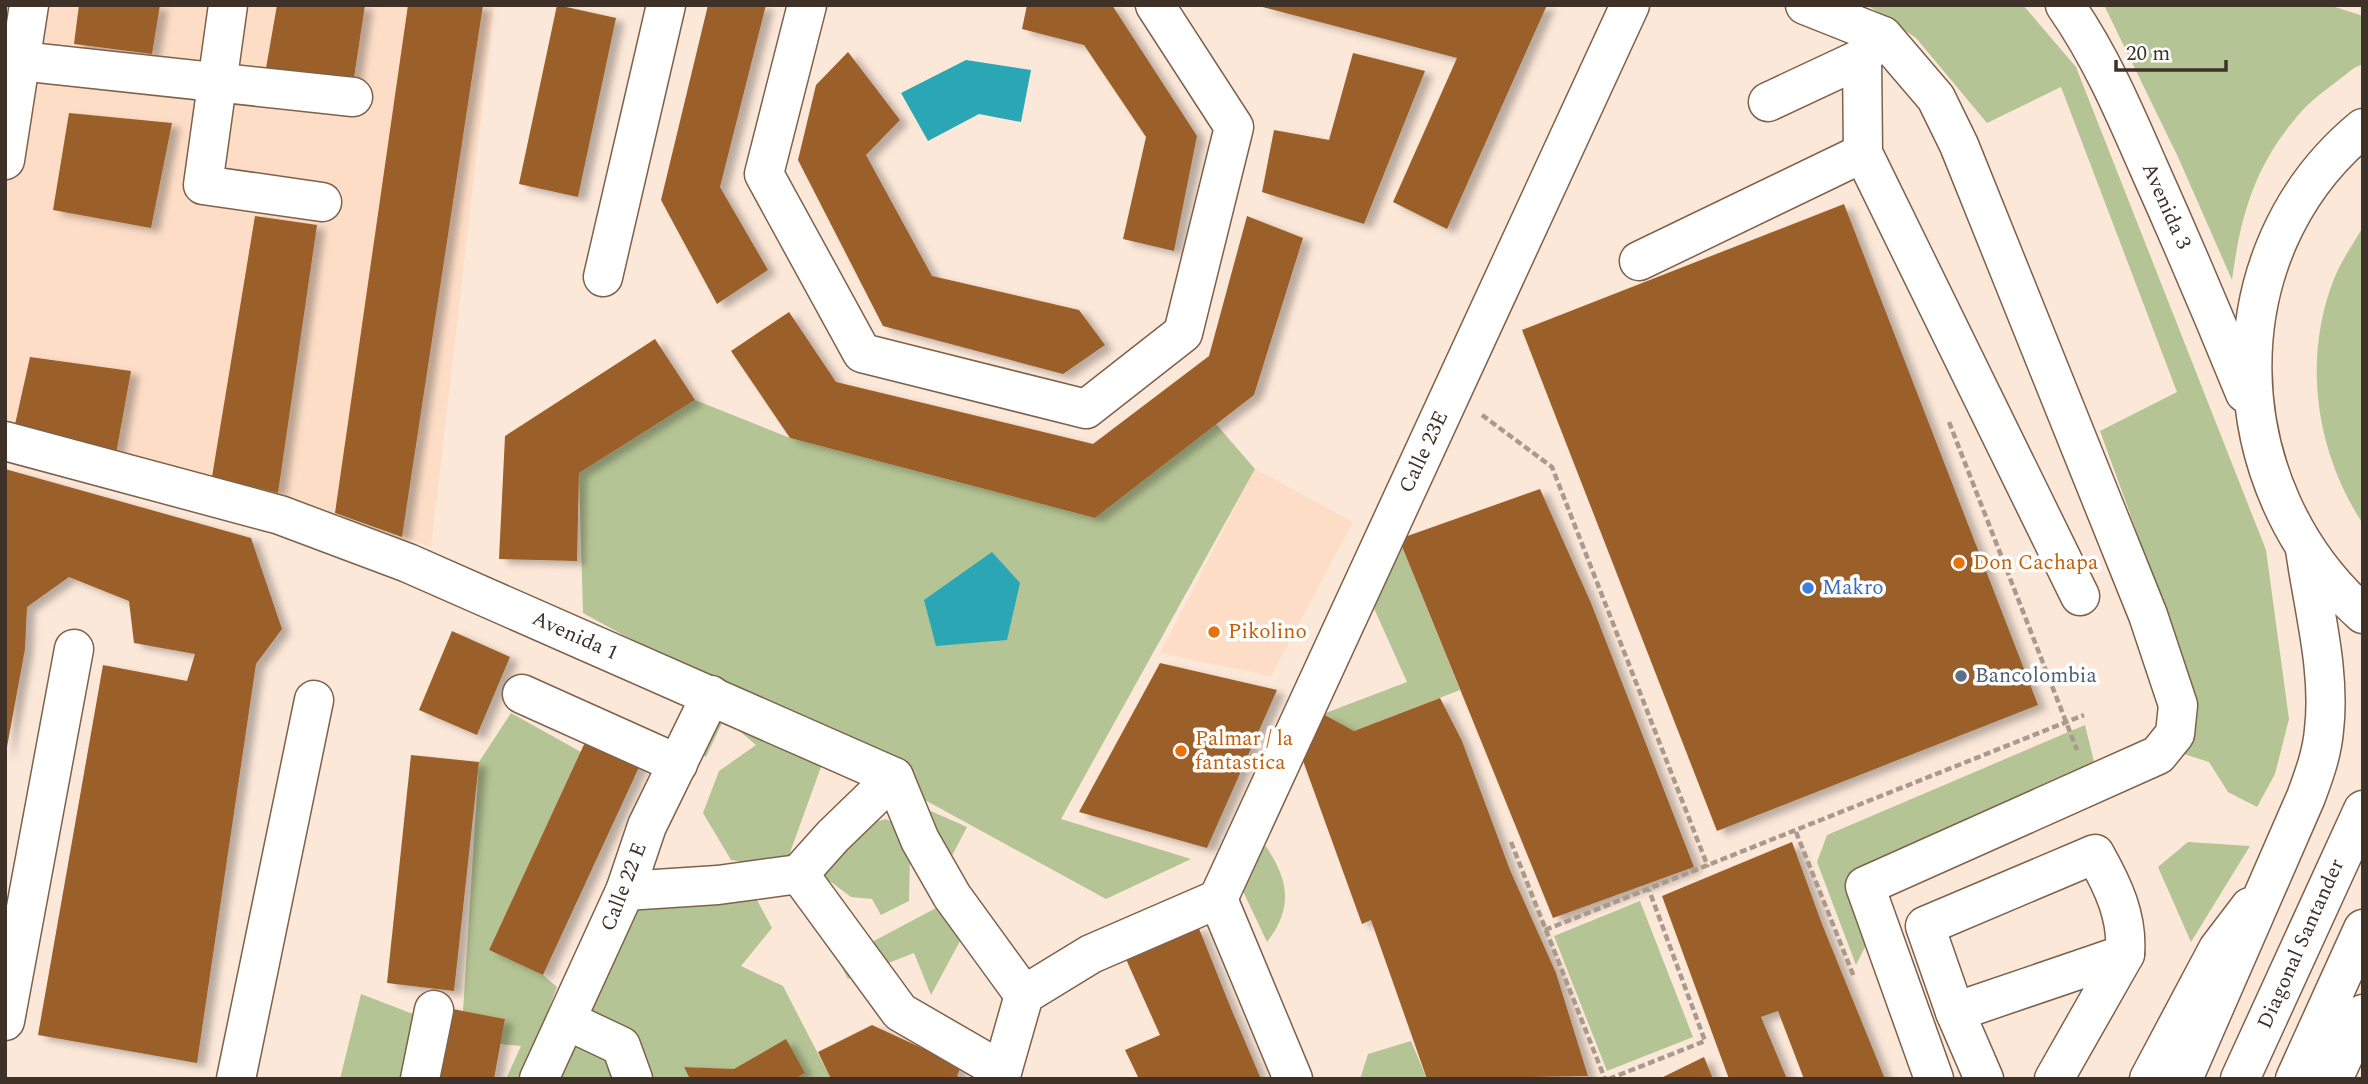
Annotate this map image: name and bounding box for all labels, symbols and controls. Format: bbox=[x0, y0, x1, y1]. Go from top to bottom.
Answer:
scale bar bbox=[2116, 28, 2226, 72]
text: 20 m bbox=[2126, 38, 2170, 70]
street label: Avenida 3 bbox=[2133, 158, 2199, 255]
street label: Calle 23E bbox=[1391, 405, 1457, 499]
place label: Don Cachapa bbox=[1973, 547, 2099, 579]
marker: Don Cachapa bbox=[1951, 555, 1967, 571]
place label: Makro bbox=[1822, 572, 1884, 604]
marker: Makro bbox=[1800, 580, 1816, 596]
street label: Avenida 1 bbox=[527, 603, 623, 669]
place label: Pikolino bbox=[1228, 616, 1307, 648]
marker: Pikolino bbox=[1206, 624, 1222, 640]
place label: Bancolombia bbox=[1975, 660, 2097, 692]
marker: Bancolombia bbox=[1953, 668, 1969, 684]
place label: Palmar / la fantastica bbox=[1195, 723, 1294, 779]
marker: Palmar / la fantastica bbox=[1173, 743, 1189, 759]
street label: Calle 22 E bbox=[592, 838, 656, 936]
street label: Diagonal Santander bbox=[2249, 854, 2353, 1034]

